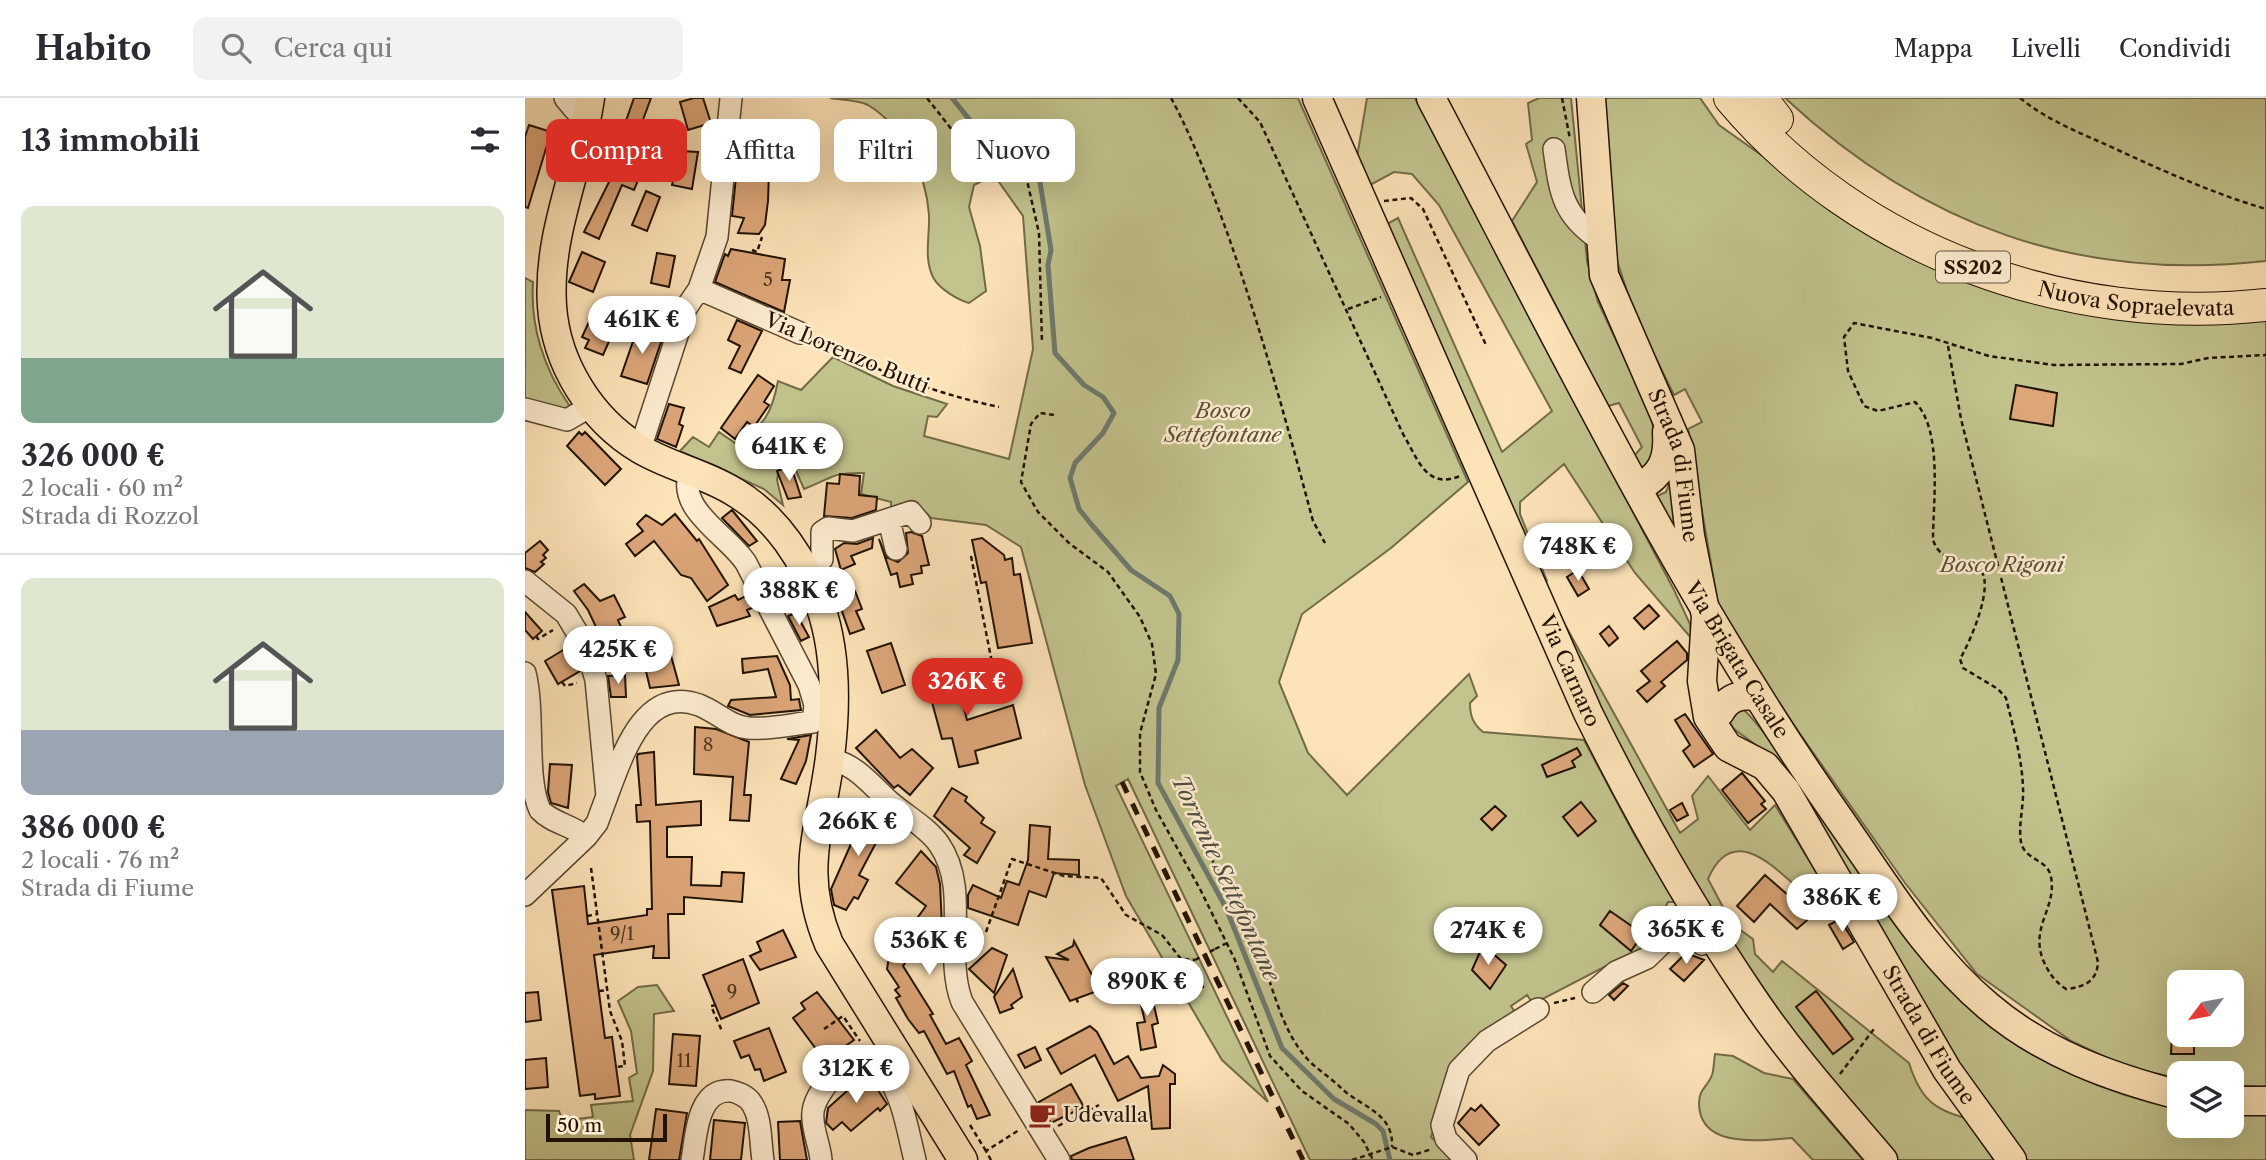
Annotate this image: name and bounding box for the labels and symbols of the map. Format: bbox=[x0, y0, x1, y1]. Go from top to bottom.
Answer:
road number: SS202 bbox=[1936, 252, 2010, 282]
house number: 5 bbox=[763, 269, 773, 291]
street label: Nuova Sopraelevata bbox=[2036, 276, 2236, 321]
pin: 461K € bbox=[585, 296, 699, 356]
street label: Via Lorenzo Butti bbox=[760, 306, 933, 398]
street label: Strada di Fiume bbox=[1643, 385, 1704, 544]
park label: Bosco Settefontane bbox=[1163, 398, 1282, 447]
pin: 641K € bbox=[732, 424, 846, 483]
pin: 748K € bbox=[1521, 524, 1635, 583]
park label: Bosco Rigoni bbox=[1938, 552, 2065, 577]
pin: 388K € bbox=[742, 568, 856, 627]
street label: Via Brigata Casale bbox=[1679, 576, 1795, 743]
street label: Via Carnaro bbox=[1534, 610, 1606, 731]
pin: 425K € bbox=[561, 626, 675, 686]
pin: 326K € bbox=[910, 658, 1024, 718]
house number: 8 bbox=[703, 734, 713, 756]
water label: Torrente Settefontane bbox=[1166, 770, 1287, 987]
pin: 266K € bbox=[801, 798, 915, 858]
pin: 386K € bbox=[1785, 874, 1899, 934]
pin: 365K € bbox=[1629, 906, 1743, 966]
pin: 274K € bbox=[1431, 908, 1545, 967]
pin: 536K € bbox=[872, 918, 986, 977]
house number: 9/1 bbox=[610, 923, 634, 945]
pin: 890K € bbox=[1090, 958, 1204, 1018]
street label: Strada di Fiume bbox=[1877, 961, 1981, 1109]
north arrow bbox=[2167, 970, 2243, 1046]
house number: 9 bbox=[727, 981, 737, 1003]
pin: 312K € bbox=[799, 1046, 913, 1105]
house number: 11 bbox=[676, 1050, 692, 1072]
cafe icon: Udevalla bbox=[1027, 1100, 1057, 1130]
place label: Udevalla bbox=[1063, 1102, 1149, 1127]
scale bar bbox=[546, 1111, 667, 1143]

